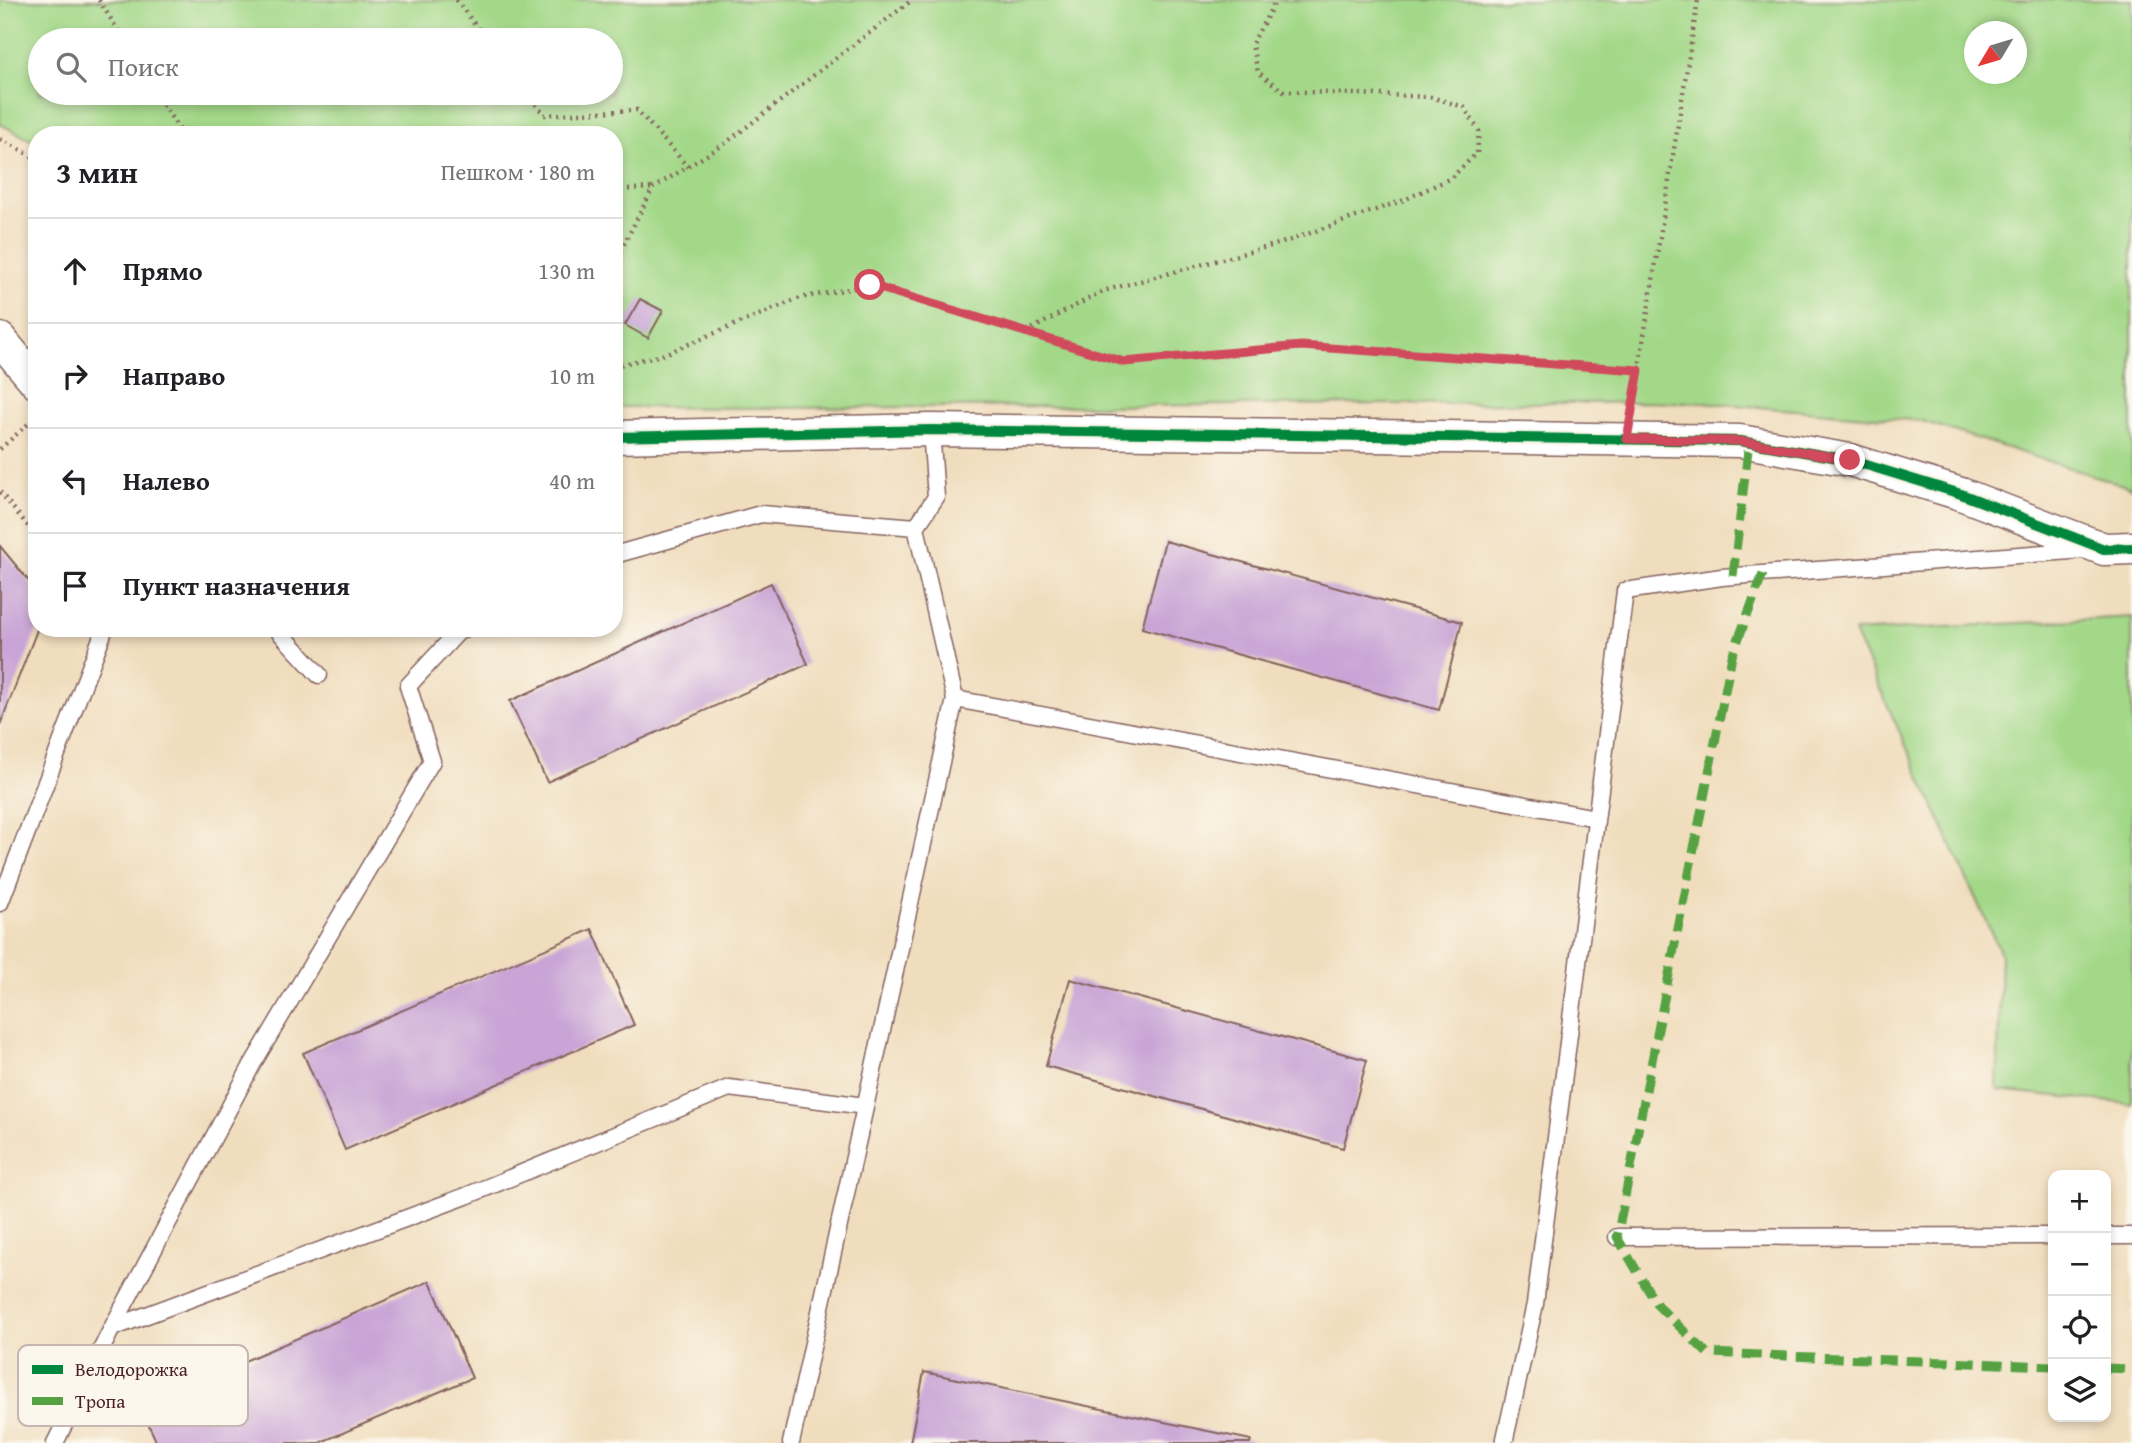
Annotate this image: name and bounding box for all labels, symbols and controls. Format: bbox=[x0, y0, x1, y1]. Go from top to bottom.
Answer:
north arrow bbox=[1964, 21, 2027, 84]
search box bbox=[28, 28, 623, 105]
text: Поиск bbox=[108, 47, 179, 86]
icon: search bbox=[52, 48, 90, 86]
text: 3 мин bbox=[56, 150, 138, 194]
text: Пешком · 180 m bbox=[441, 155, 595, 188]
text: Прямо bbox=[123, 251, 203, 290]
icon: ahead bbox=[56, 252, 94, 290]
text: 130 m bbox=[538, 254, 595, 287]
route start bbox=[854, 269, 885, 300]
text: Направо bbox=[123, 356, 225, 395]
icon: right bbox=[56, 357, 94, 395]
text: 10 m bbox=[549, 359, 595, 392]
route end bbox=[1834, 444, 1865, 475]
text: Налево bbox=[123, 461, 210, 500]
icon: left bbox=[56, 462, 94, 500]
text: 40 m bbox=[549, 464, 595, 497]
text: Пункт назначения bbox=[123, 566, 350, 605]
icon: arrive bbox=[56, 567, 94, 605]
map controls bbox=[2048, 1170, 2111, 1422]
button: + bbox=[2048, 1170, 2111, 1233]
button: − bbox=[2048, 1233, 2111, 1296]
button: locate bbox=[2048, 1296, 2111, 1359]
legend bbox=[18, 1345, 248, 1426]
text: Велодорожка bbox=[75, 1355, 188, 1383]
button: layers bbox=[2048, 1359, 2111, 1422]
text: Тропа bbox=[75, 1387, 125, 1415]

